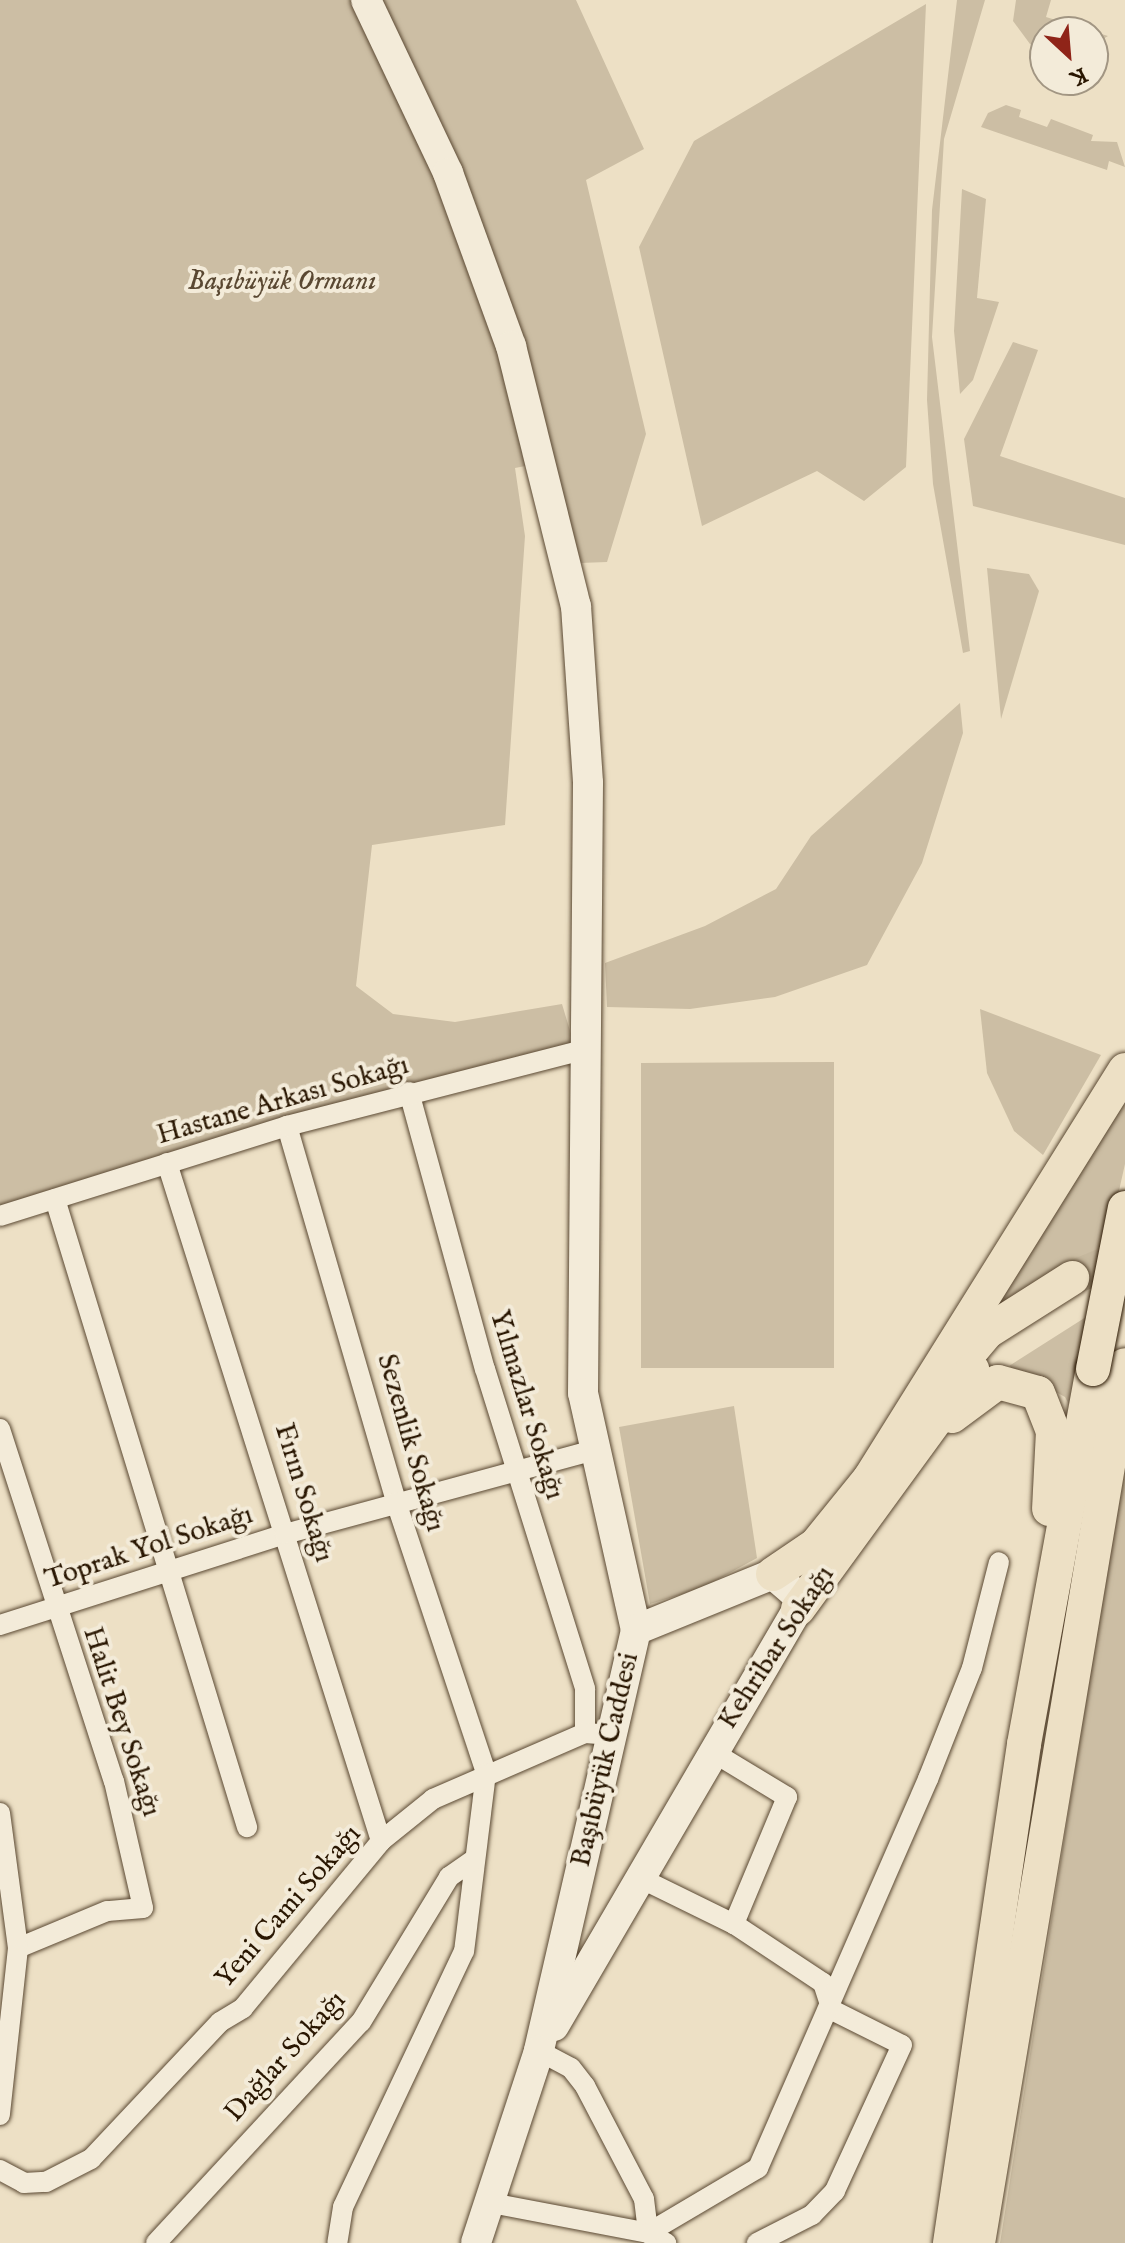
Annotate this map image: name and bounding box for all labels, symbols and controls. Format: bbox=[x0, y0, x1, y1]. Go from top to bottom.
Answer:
north arrow bbox=[1029, 16, 1109, 96]
text: K bbox=[1065, 60, 1092, 92]
park label: Başıbüyük Ormanı bbox=[188, 265, 376, 299]
street label: Hastane Arkası Sokağı bbox=[153, 1049, 413, 1153]
street label: Yılmazlar Sokağı bbox=[481, 1306, 571, 1504]
street label: Sezenlik Sokağı bbox=[369, 1350, 451, 1536]
street label: Fırın Sokağı bbox=[266, 1420, 340, 1566]
street label: Toprak Yol Sokağı bbox=[41, 1499, 257, 1597]
street label: Kehribar Sokağı bbox=[712, 1560, 842, 1736]
street label: Halit Bey Sokağı bbox=[75, 1623, 167, 1821]
street label: Başıbüyük Caddesi bbox=[565, 1650, 647, 1870]
street label: Yeni Cami Sokağı bbox=[209, 1819, 369, 1995]
street label: Dağlar Sokağı bbox=[218, 1984, 354, 2130]

